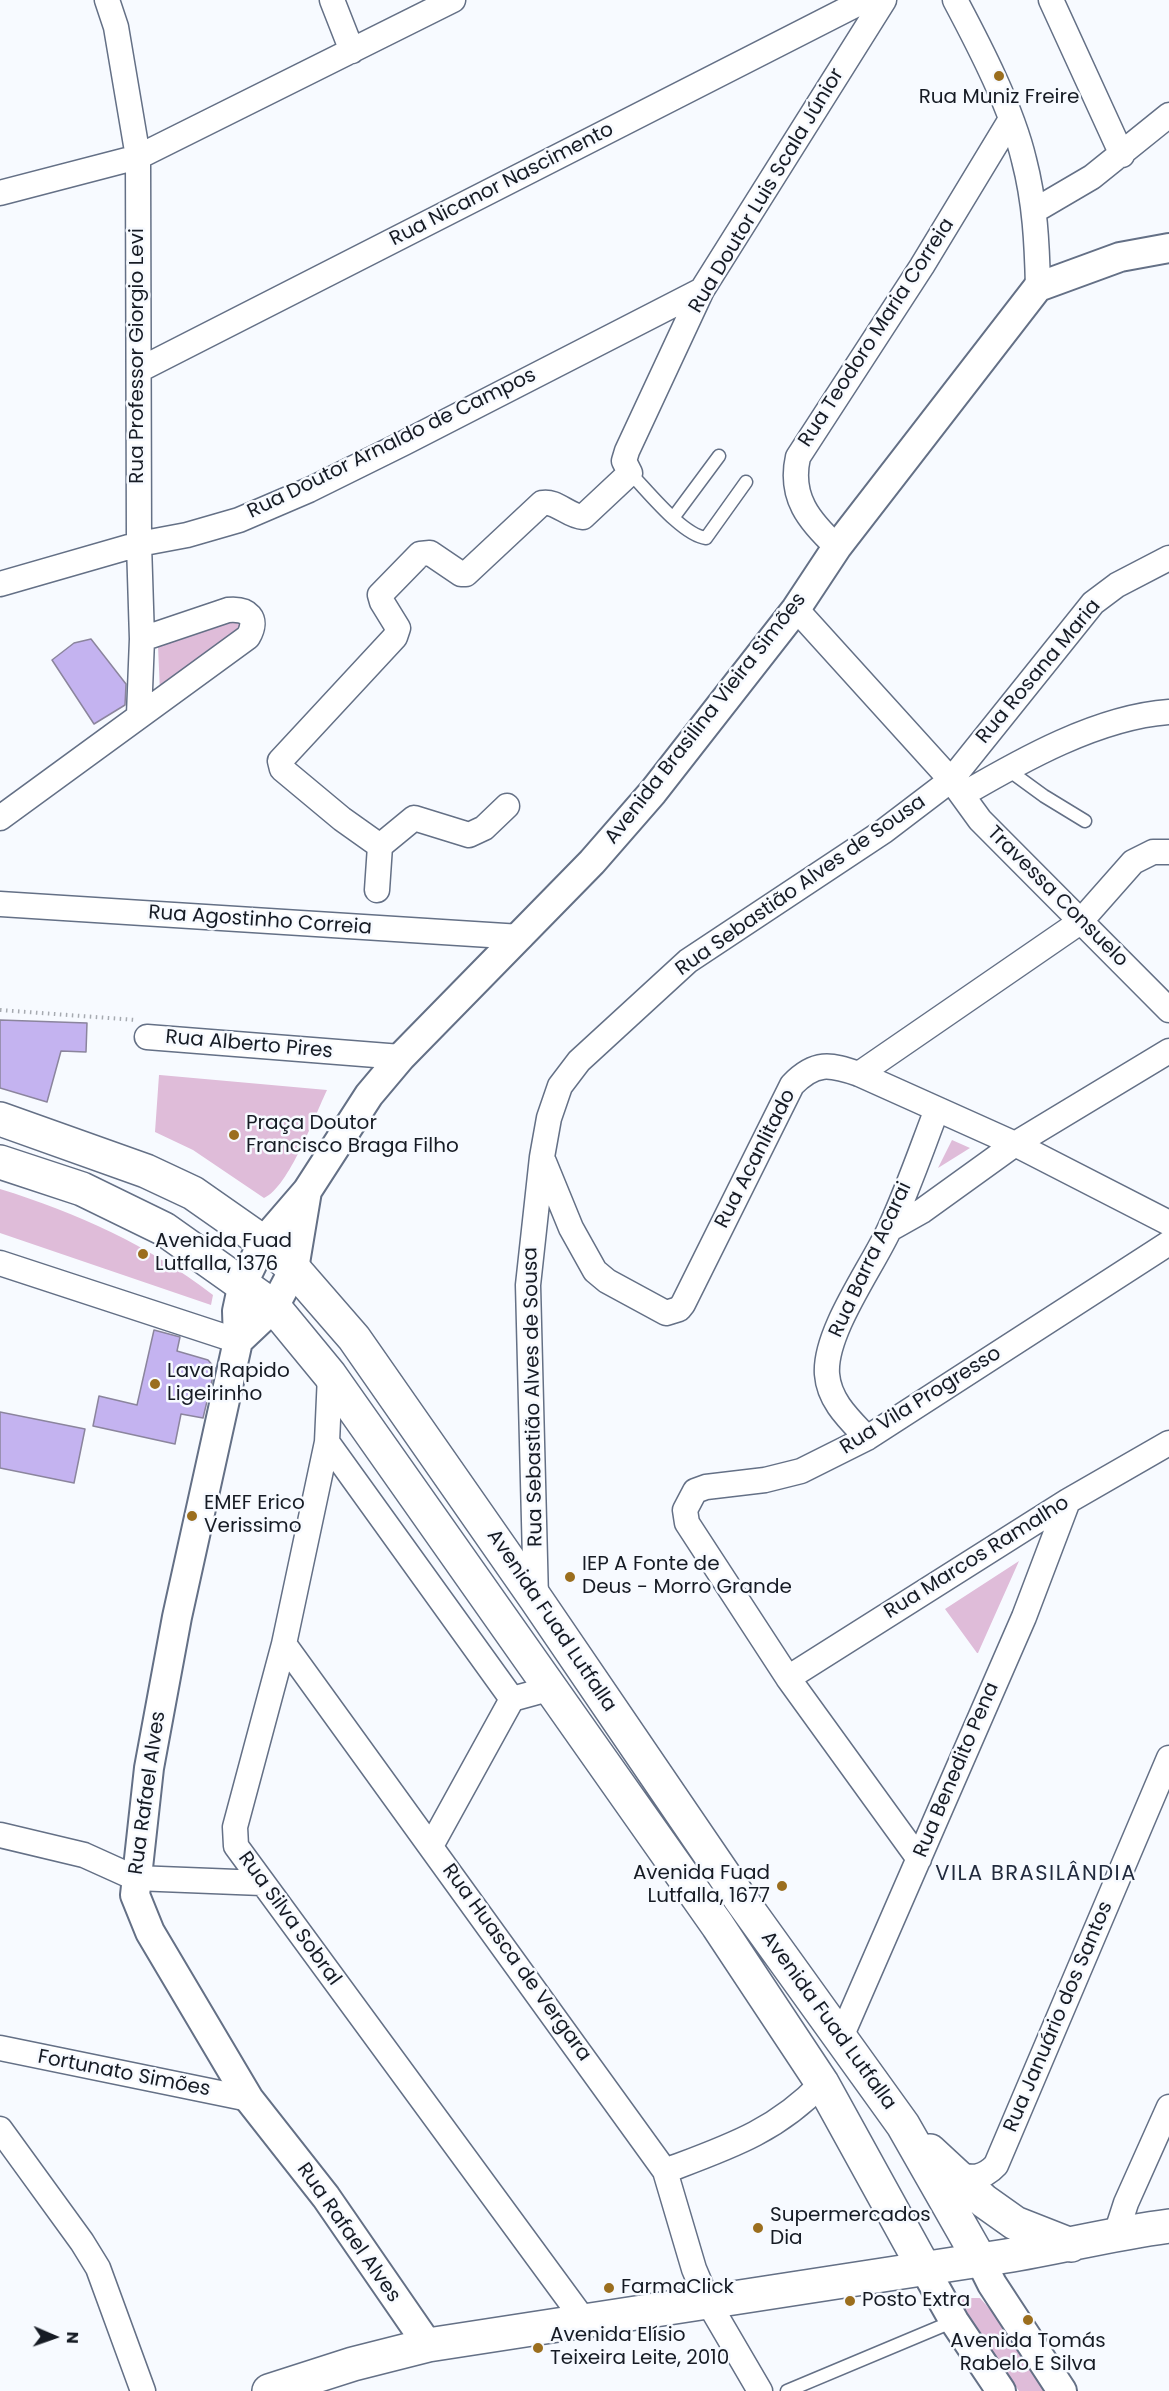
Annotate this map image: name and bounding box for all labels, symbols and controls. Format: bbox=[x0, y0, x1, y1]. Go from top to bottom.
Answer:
street label: Rua Doutor Luis Scala Júnior bbox=[684, 64, 850, 318]
marker: Rua Muniz Freire bbox=[992, 69, 1006, 83]
place label: Rua Muniz Freire bbox=[919, 86, 1079, 110]
street label: Rua Nicanor Nascimento bbox=[386, 118, 618, 252]
street label: Rua Teodoro Maria Correia bbox=[794, 214, 960, 452]
street label: Rua Professor Giorgio Levi bbox=[126, 228, 150, 484]
street label: Rua Doutor Arnaldo de Campos bbox=[244, 364, 540, 524]
street label: Avenida Brasilina Vieira Simões bbox=[600, 589, 812, 849]
street label: Rua Rosana Maria bbox=[972, 595, 1106, 749]
street label: Rua Sebastião Alves de Sousa bbox=[671, 790, 931, 982]
street label: Travessa Consuelo bbox=[981, 821, 1133, 973]
street label: Rua Agostinho Correia bbox=[147, 901, 373, 941]
street label: Rua Alberto Pires bbox=[164, 1026, 334, 1064]
street label: Rua Acanlitado bbox=[711, 1086, 801, 1232]
place label: Praça Doutor Francisco Braga Filho bbox=[246, 1112, 459, 1159]
marker: Praça Doutor Francisco Braga Filho bbox=[227, 1128, 241, 1142]
street label: Rua Barra Acarai bbox=[825, 1179, 917, 1341]
place label: Avenida Fuad Lutfalla, 1376 bbox=[155, 1230, 292, 1277]
marker: Avenida Fuad Lutfalla, 1376 bbox=[136, 1247, 150, 1261]
street label: Rua Sebastião Alves de Sousa bbox=[519, 1247, 549, 1547]
street label: Rua Vila Progresso bbox=[836, 1342, 1006, 1460]
place label: Lava Rapido Ligeirinho bbox=[167, 1360, 290, 1407]
marker: Lava Rapido Ligeirinho bbox=[148, 1377, 162, 1391]
street label: Rua Marcos Ramalho bbox=[880, 1491, 1074, 1625]
place label: EMEF Erico Verissimo bbox=[204, 1492, 305, 1539]
marker: EMEF Erico Verissimo bbox=[185, 1509, 199, 1523]
street label: Avenida Fuad Lutfalla bbox=[481, 1525, 621, 1717]
place label: IEP A Fonte de Deus - Morro Grande bbox=[582, 1553, 792, 1600]
marker: IEP A Fonte de Deus - Morro Grande bbox=[563, 1570, 577, 1584]
street label: Rua Benedito Pena bbox=[909, 1679, 1005, 1861]
street label: Rua Rafael Alves bbox=[125, 1710, 171, 1876]
street label: Rua Silva Sobral bbox=[232, 1847, 346, 1991]
street label: Rua Huasca de Vergara bbox=[436, 1860, 596, 2066]
place label: Avenida Fuad Lutfalla, 1677 bbox=[633, 1862, 770, 1909]
district label: VILA BRASILÂNDIA bbox=[935, 1862, 1137, 1888]
marker: Avenida Fuad Lutfalla, 1677 bbox=[775, 1879, 789, 1893]
street label: Rua Januário dos Santos bbox=[999, 1898, 1119, 2136]
street label: Avenida Fuad Lutfalla bbox=[755, 1927, 901, 2115]
street label: Fortunato Simões bbox=[36, 2046, 212, 2102]
street label: Rua Rafael Alves bbox=[291, 2159, 405, 2307]
place label: Supermercados Dia bbox=[770, 2204, 931, 2251]
marker: Supermercados Dia bbox=[751, 2221, 765, 2235]
place label: FarmaClick bbox=[621, 2276, 734, 2300]
marker: FarmaClick bbox=[602, 2281, 616, 2295]
place label: Posto Extra bbox=[862, 2289, 970, 2313]
marker: Posto Extra bbox=[843, 2294, 857, 2308]
north arrow bbox=[24, 2307, 84, 2367]
marker: Avenida Tomás Rabelo E Silva bbox=[1021, 2313, 1035, 2327]
place label: Avenida Elísio Teixeira Leite, 2010 bbox=[550, 2324, 729, 2371]
place label: Avenida Tomás Rabelo E Silva bbox=[950, 2330, 1106, 2377]
text: N bbox=[61, 2331, 84, 2344]
marker: Avenida Elísio Teixeira Leite, 2010 bbox=[531, 2341, 545, 2355]

